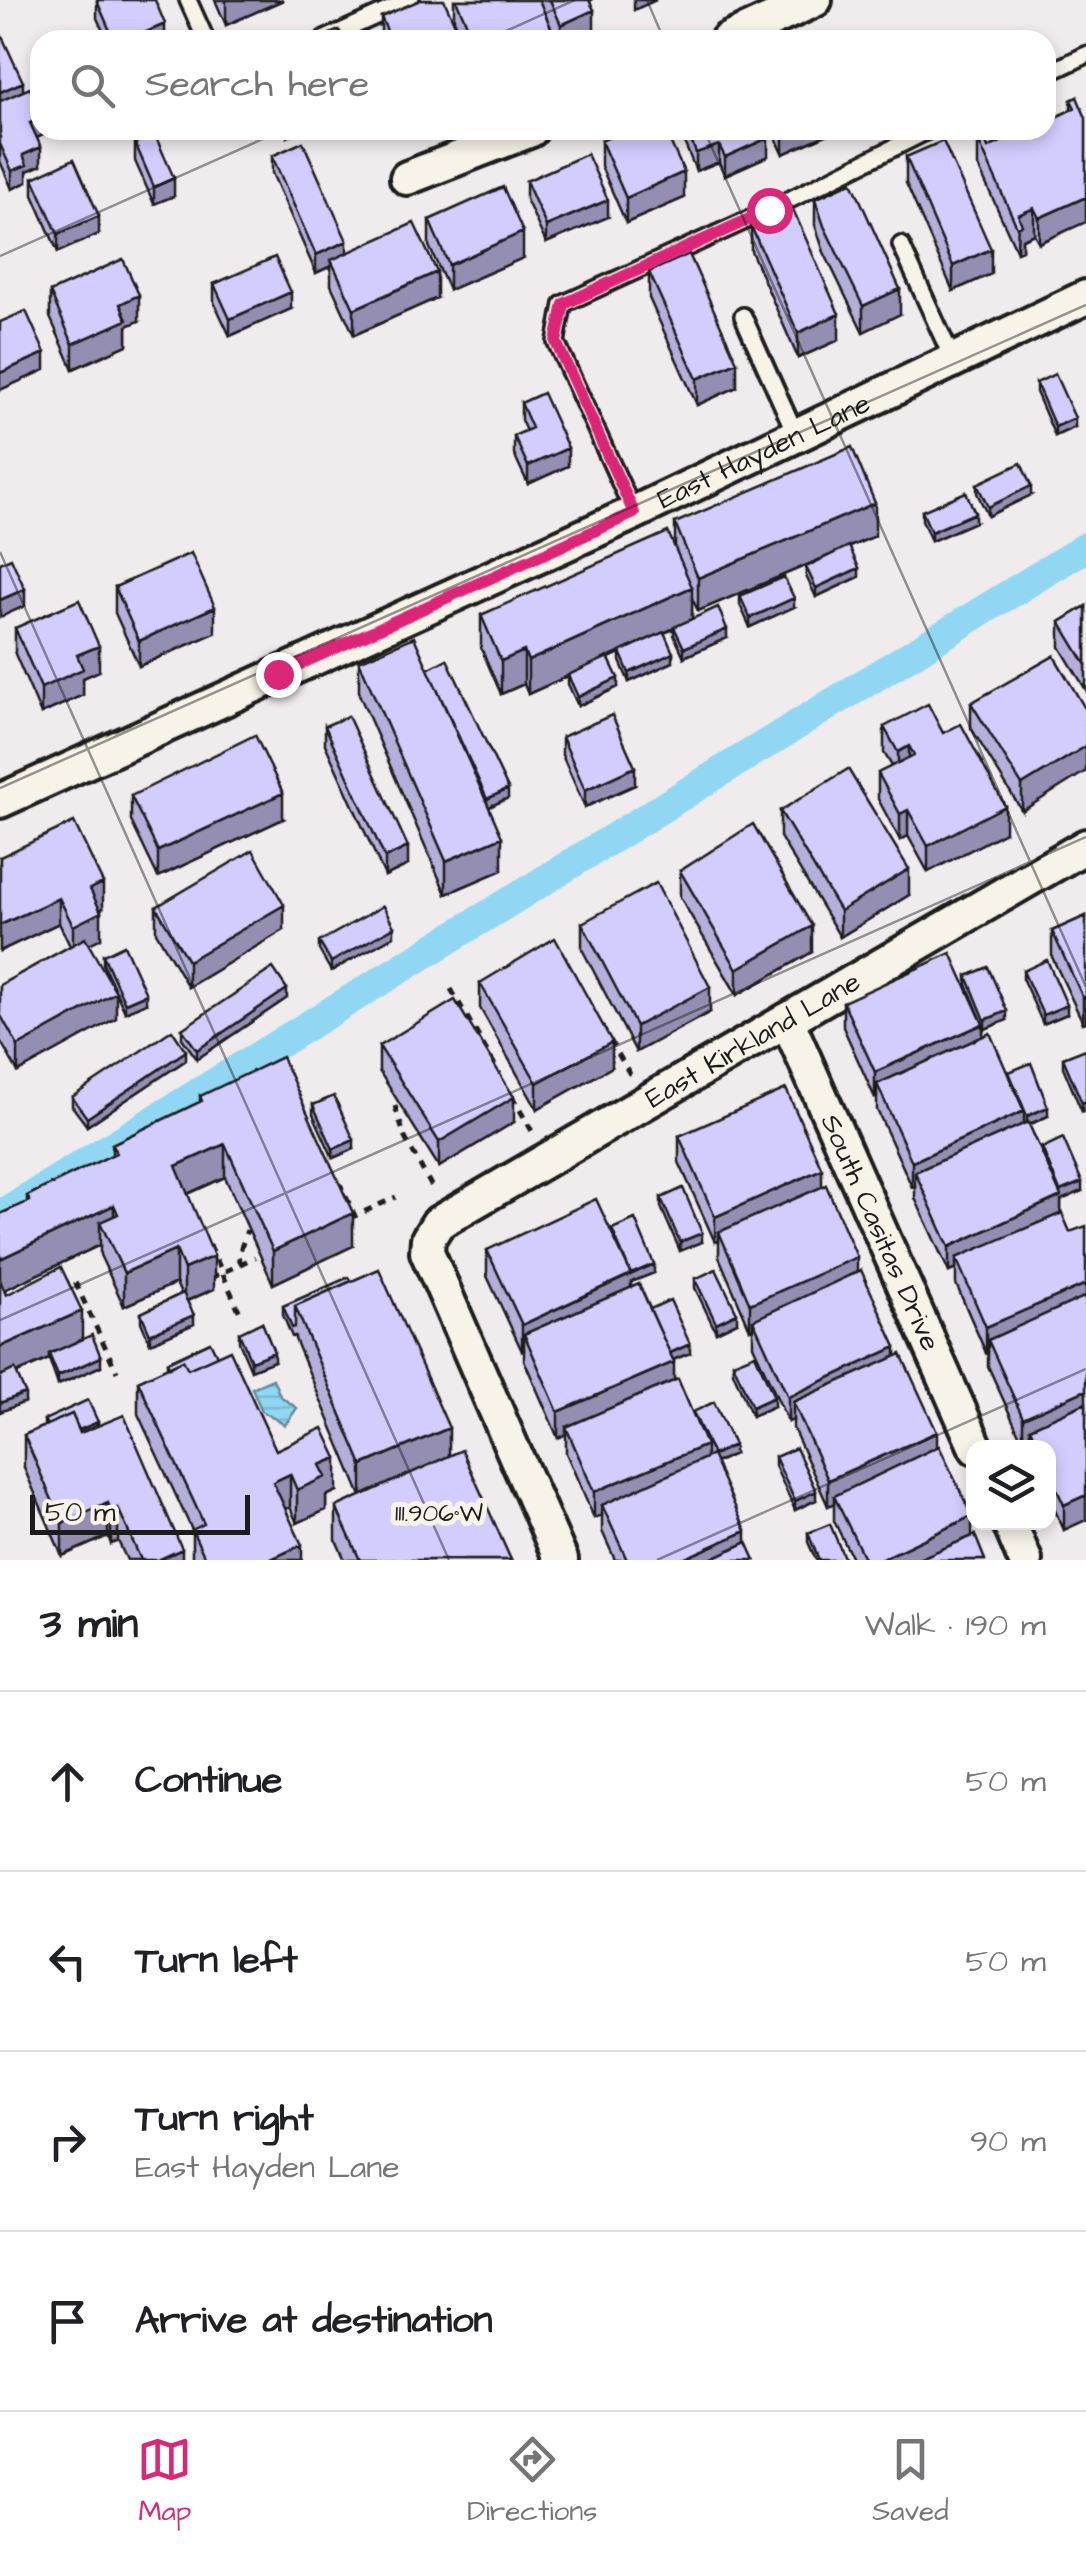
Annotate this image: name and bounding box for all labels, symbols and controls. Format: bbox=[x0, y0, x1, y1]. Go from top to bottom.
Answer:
search box bbox=[30, 30, 1056, 140]
icon: search bbox=[65, 58, 120, 113]
text: Search here bbox=[145, 59, 369, 111]
route start bbox=[747, 188, 793, 234]
street label: East Hayden Lane bbox=[651, 384, 876, 519]
route end bbox=[256, 652, 302, 698]
street label: East Kirkland Lane bbox=[638, 962, 867, 1118]
street label: South Casitas Drive bbox=[811, 1108, 950, 1357]
map controls bbox=[966, 1440, 1056, 1530]
button: layers bbox=[966, 1440, 1056, 1530]
scale bar bbox=[30, 1490, 250, 1534]
text: 50 m bbox=[45, 1493, 116, 1532]
text: 111.906°W bbox=[395, 1496, 483, 1531]
text: 3 min bbox=[40, 1596, 138, 1654]
text: Walk · 190 m bbox=[865, 1603, 1046, 1648]
icon: ahead bbox=[40, 1754, 95, 1809]
text: Continue bbox=[135, 1755, 282, 1807]
text: 50 m bbox=[965, 1759, 1046, 1804]
icon: left bbox=[40, 1934, 95, 1989]
text: Turn left bbox=[135, 1935, 298, 1987]
text: 50 m bbox=[965, 1939, 1046, 1984]
text: Turn right bbox=[135, 2093, 314, 2145]
icon: right bbox=[40, 2114, 95, 2169]
text: 90 m bbox=[970, 2119, 1046, 2164]
text: East Hayden Lane bbox=[135, 2145, 400, 2190]
icon: arrive bbox=[40, 2294, 95, 2349]
text: Arrive at destination bbox=[135, 2295, 492, 2347]
tab: Map bbox=[137, 2432, 192, 2531]
tab: Directions bbox=[467, 2432, 597, 2531]
tab: Saved bbox=[872, 2432, 949, 2531]

